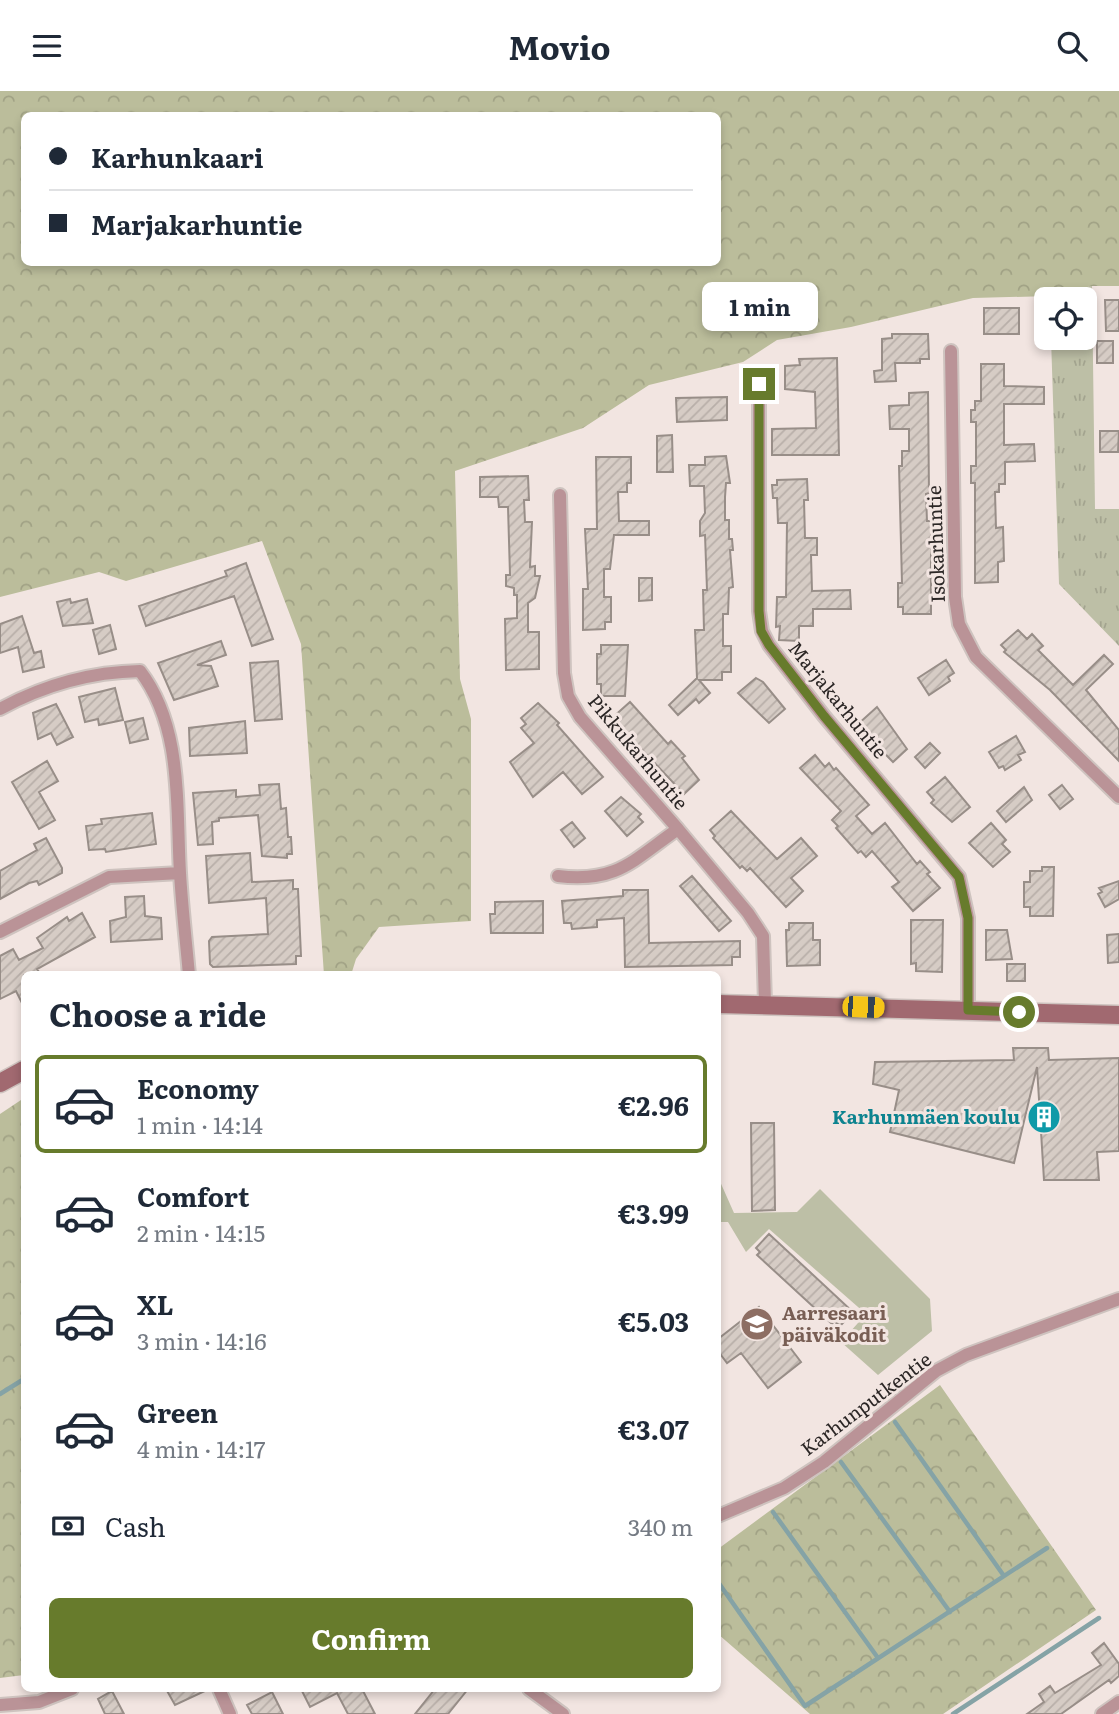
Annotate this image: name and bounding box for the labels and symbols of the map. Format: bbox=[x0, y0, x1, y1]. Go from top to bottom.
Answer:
callout: 1 min bbox=[701, 282, 817, 331]
route end bbox=[743, 368, 775, 400]
street label: Isokarhuntie bbox=[919, 485, 951, 603]
street label: Marjakarhuntie bbox=[783, 635, 895, 764]
street label: Pikkukarhuntie bbox=[582, 688, 696, 815]
car bbox=[842, 996, 885, 1018]
route start bbox=[1003, 996, 1035, 1028]
building icon: Karhunmäen koulu bbox=[1025, 1098, 1063, 1136]
place label: Karhunmäen koulu bbox=[832, 1102, 1020, 1130]
place label: Aarresaari päiväkodit bbox=[782, 1298, 887, 1348]
school or university icon: Aarresaari päiväkodit bbox=[738, 1305, 776, 1343]
street label: Karhunputkentie bbox=[794, 1345, 937, 1462]

